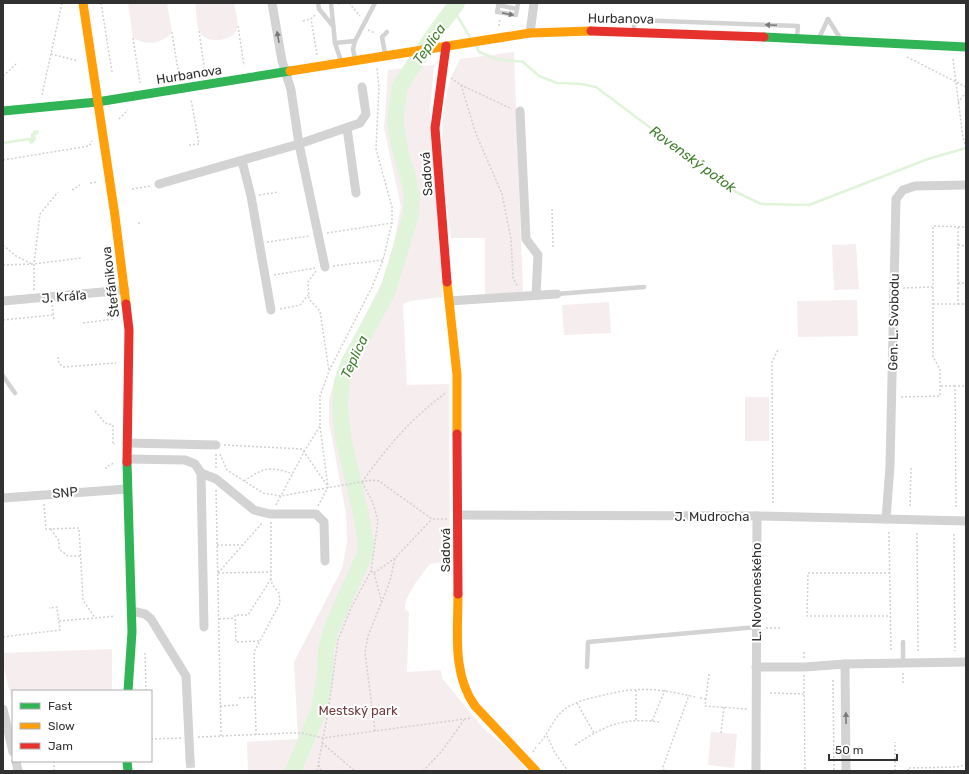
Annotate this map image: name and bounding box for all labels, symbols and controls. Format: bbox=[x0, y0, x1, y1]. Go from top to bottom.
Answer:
street label: Hurbanova bbox=[588, 10, 654, 27]
one-way arrow bbox=[502, 11, 514, 17]
water label: Teplica bbox=[409, 21, 449, 68]
one-way arrow bbox=[764, 22, 777, 28]
one-way arrow bbox=[275, 31, 281, 44]
street label: Hurbanova bbox=[155, 62, 223, 87]
water label: Rovenský potok bbox=[646, 122, 740, 197]
street label: Sadová bbox=[417, 151, 436, 197]
street label: Štefánikova bbox=[99, 246, 122, 318]
street label: Gen. L. Svobodu bbox=[885, 273, 902, 371]
street label: J. Kráľa bbox=[41, 287, 87, 306]
water label: Teplica bbox=[337, 333, 372, 382]
street label: SNP bbox=[52, 484, 78, 501]
street label: J. Mudrocha bbox=[675, 509, 749, 524]
street label: Sadová bbox=[438, 528, 453, 572]
street label: L. Novomeského bbox=[749, 543, 764, 641]
legend bbox=[12, 690, 152, 762]
text: Fast bbox=[48, 699, 72, 713]
park label: Mestský park bbox=[318, 703, 398, 718]
one-way arrow bbox=[843, 711, 849, 724]
text: Slow bbox=[48, 719, 75, 733]
scale bar bbox=[829, 736, 897, 762]
text: Jam bbox=[48, 739, 73, 753]
text: 50 m bbox=[835, 743, 863, 757]

